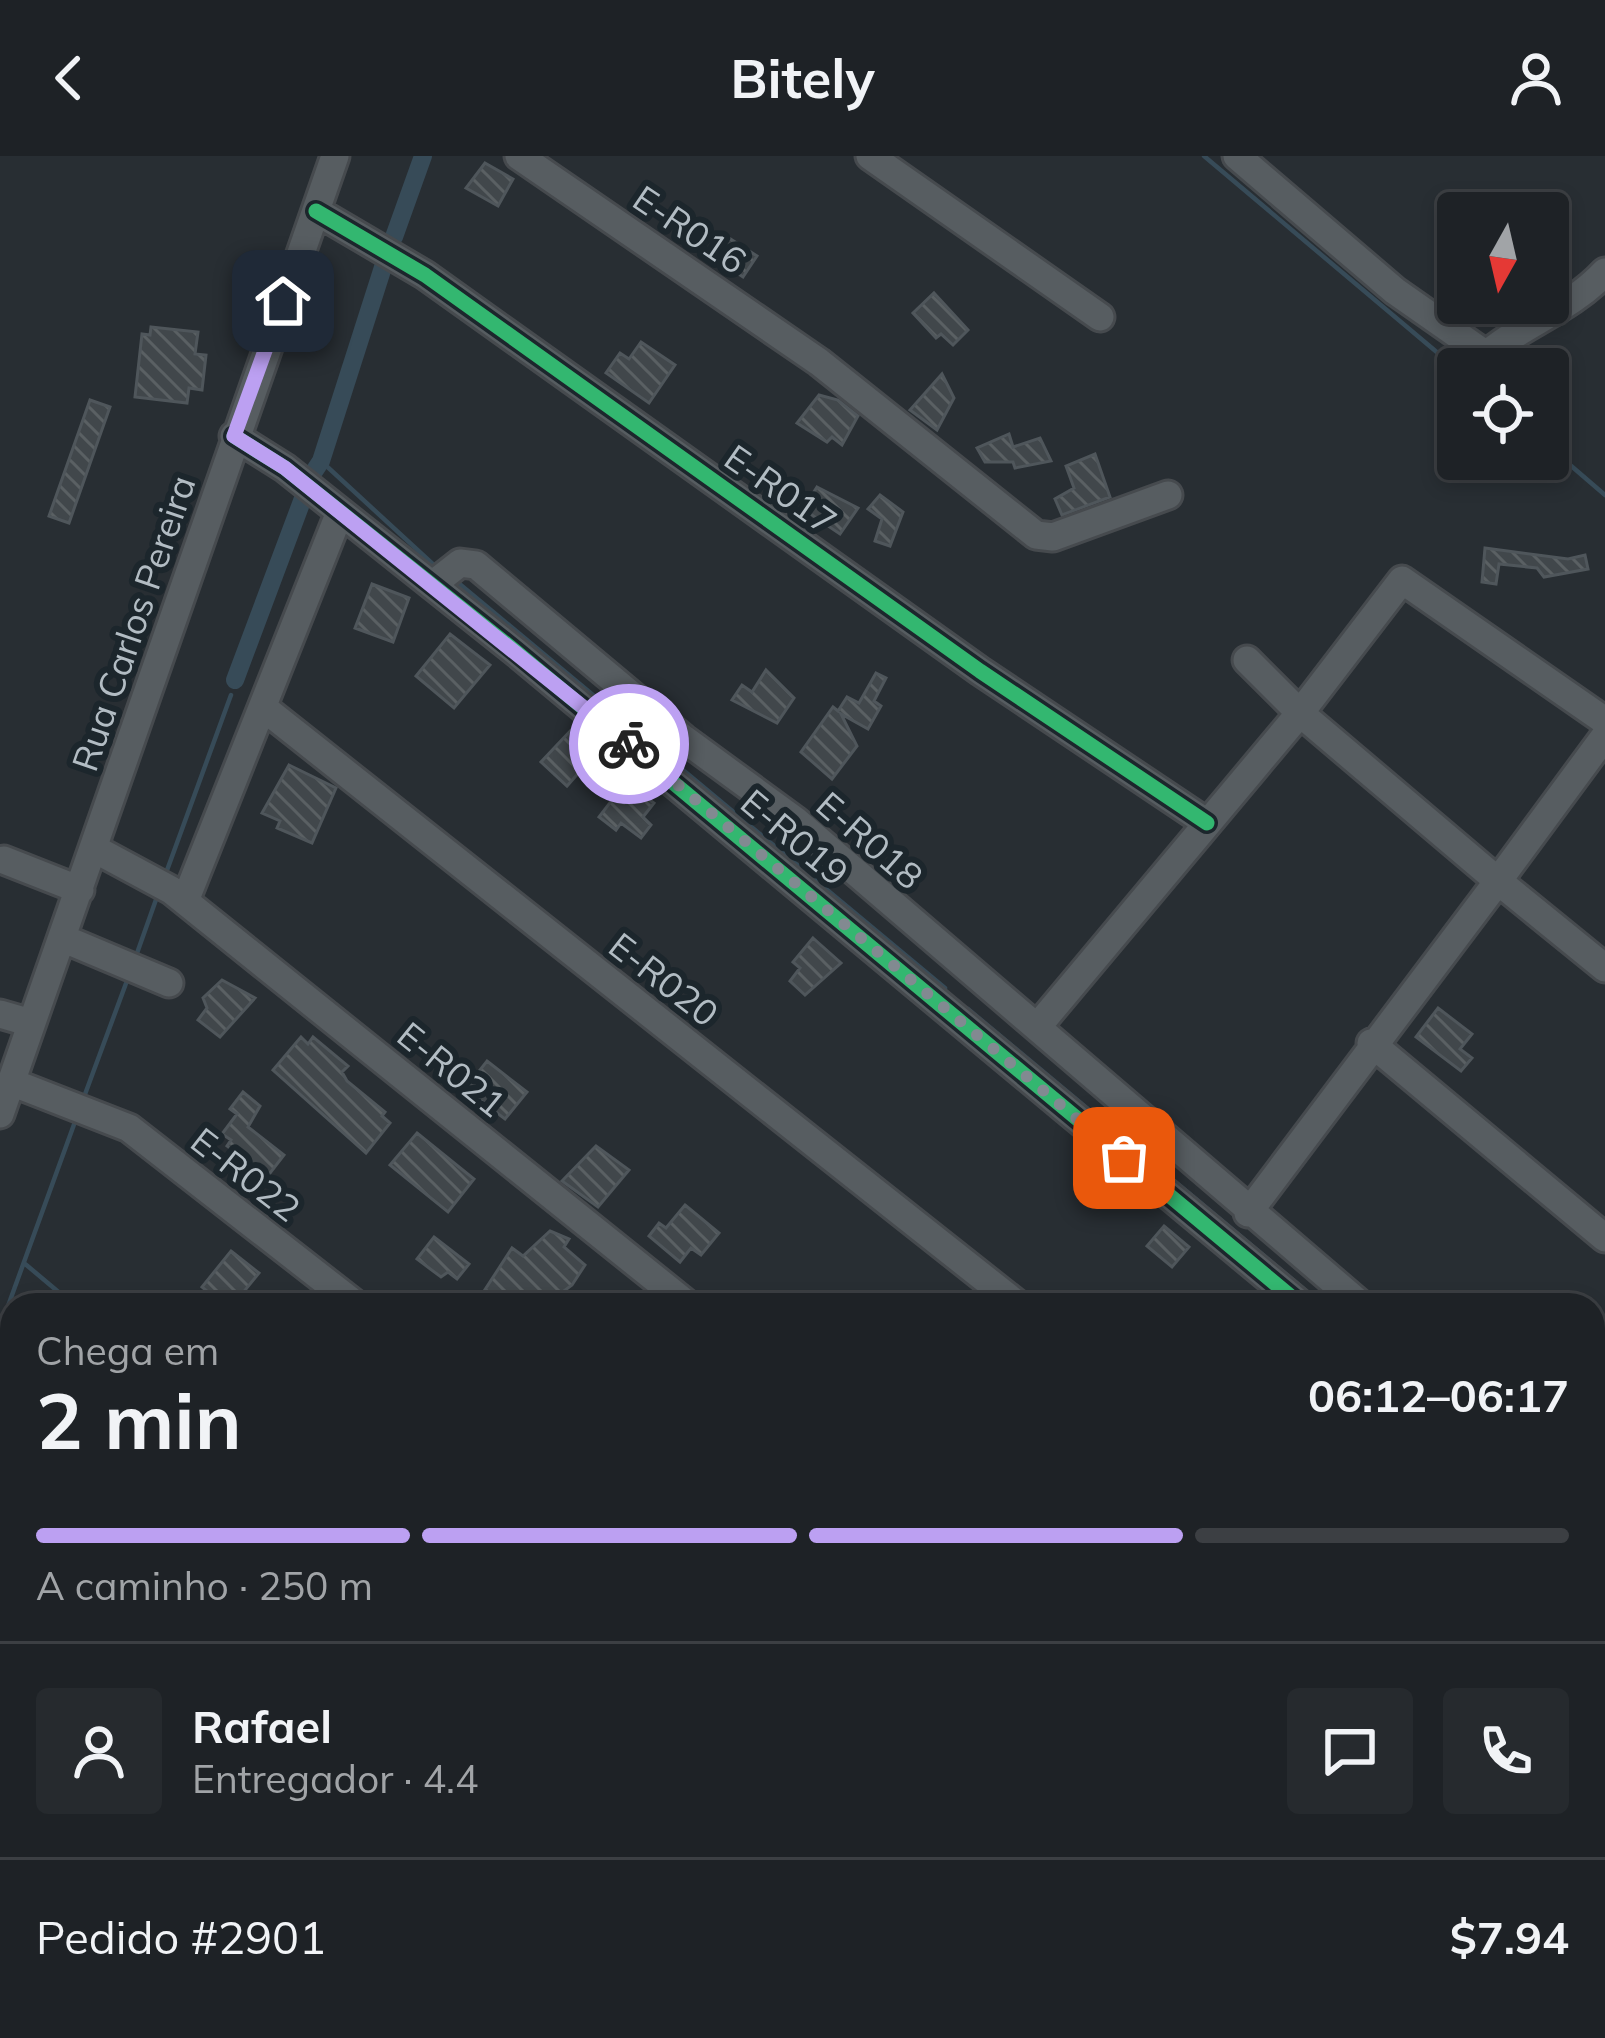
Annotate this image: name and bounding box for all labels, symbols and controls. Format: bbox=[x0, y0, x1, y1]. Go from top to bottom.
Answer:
text: Bitely bbox=[730, 44, 875, 112]
icon: back bbox=[36, 45, 102, 111]
icon: person bbox=[1503, 45, 1569, 111]
street label: E-R016 bbox=[625, 175, 755, 283]
north arrow bbox=[1437, 192, 1569, 324]
map controls bbox=[1437, 192, 1569, 480]
pin bbox=[232, 250, 334, 352]
icon: home bbox=[250, 268, 316, 334]
button: locate bbox=[1437, 348, 1569, 480]
street label: E-R017 bbox=[716, 434, 846, 544]
street label: Rua Carlos Pereira bbox=[61, 469, 205, 777]
courier bbox=[569, 684, 689, 804]
icon: bike bbox=[596, 711, 662, 777]
street label: E-R019 bbox=[732, 779, 858, 895]
street label: E-R018 bbox=[808, 782, 932, 898]
street label: E-R020 bbox=[600, 922, 728, 1036]
street label: E-R021 bbox=[389, 1012, 515, 1126]
pin bbox=[1073, 1107, 1175, 1209]
street label: E-R022 bbox=[182, 1117, 310, 1231]
icon: bag bbox=[1091, 1125, 1157, 1191]
text: Chega em bbox=[36, 1326, 219, 1375]
text: 06:12–06:17 bbox=[1308, 1367, 1569, 1423]
text: 2 min bbox=[36, 1371, 242, 1469]
text: A caminho · 250 m bbox=[36, 1561, 373, 1610]
button: person bbox=[36, 1688, 162, 1814]
button: chat bbox=[1287, 1688, 1413, 1814]
button: phone bbox=[1443, 1688, 1569, 1814]
text: Rafael bbox=[192, 1698, 332, 1754]
text: Entregador · 4.4 bbox=[192, 1754, 478, 1803]
text: Pedido #2901 bbox=[36, 1909, 326, 1965]
text: $7.94 bbox=[1450, 1909, 1569, 1965]

